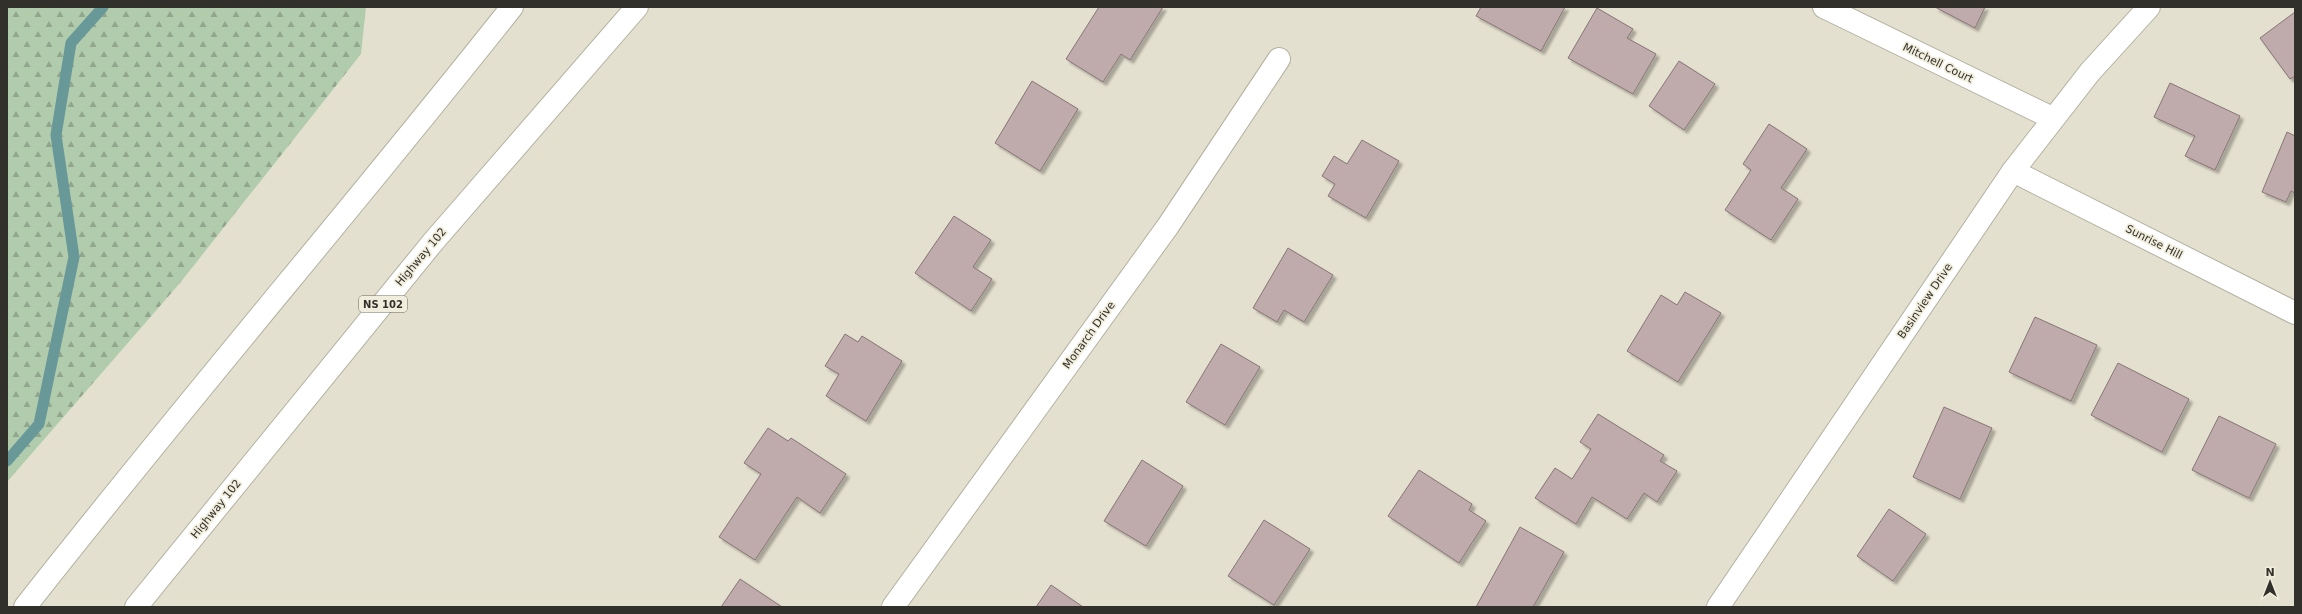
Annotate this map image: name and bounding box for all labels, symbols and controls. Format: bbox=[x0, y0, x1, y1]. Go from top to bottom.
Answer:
street label: Mitchell Court bbox=[1901, 40, 1976, 86]
street label: Sunrise Hill bbox=[2123, 222, 2185, 262]
street label: Highway 102 bbox=[393, 225, 449, 289]
street label: Basinview Drive bbox=[1895, 261, 1955, 341]
road number: NS 102 bbox=[359, 296, 407, 312]
street label: Monarch Drive bbox=[1060, 299, 1118, 371]
street label: Highway 102 bbox=[188, 477, 244, 541]
north arrow bbox=[2250, 562, 2290, 602]
text: N bbox=[2265, 566, 2275, 579]

